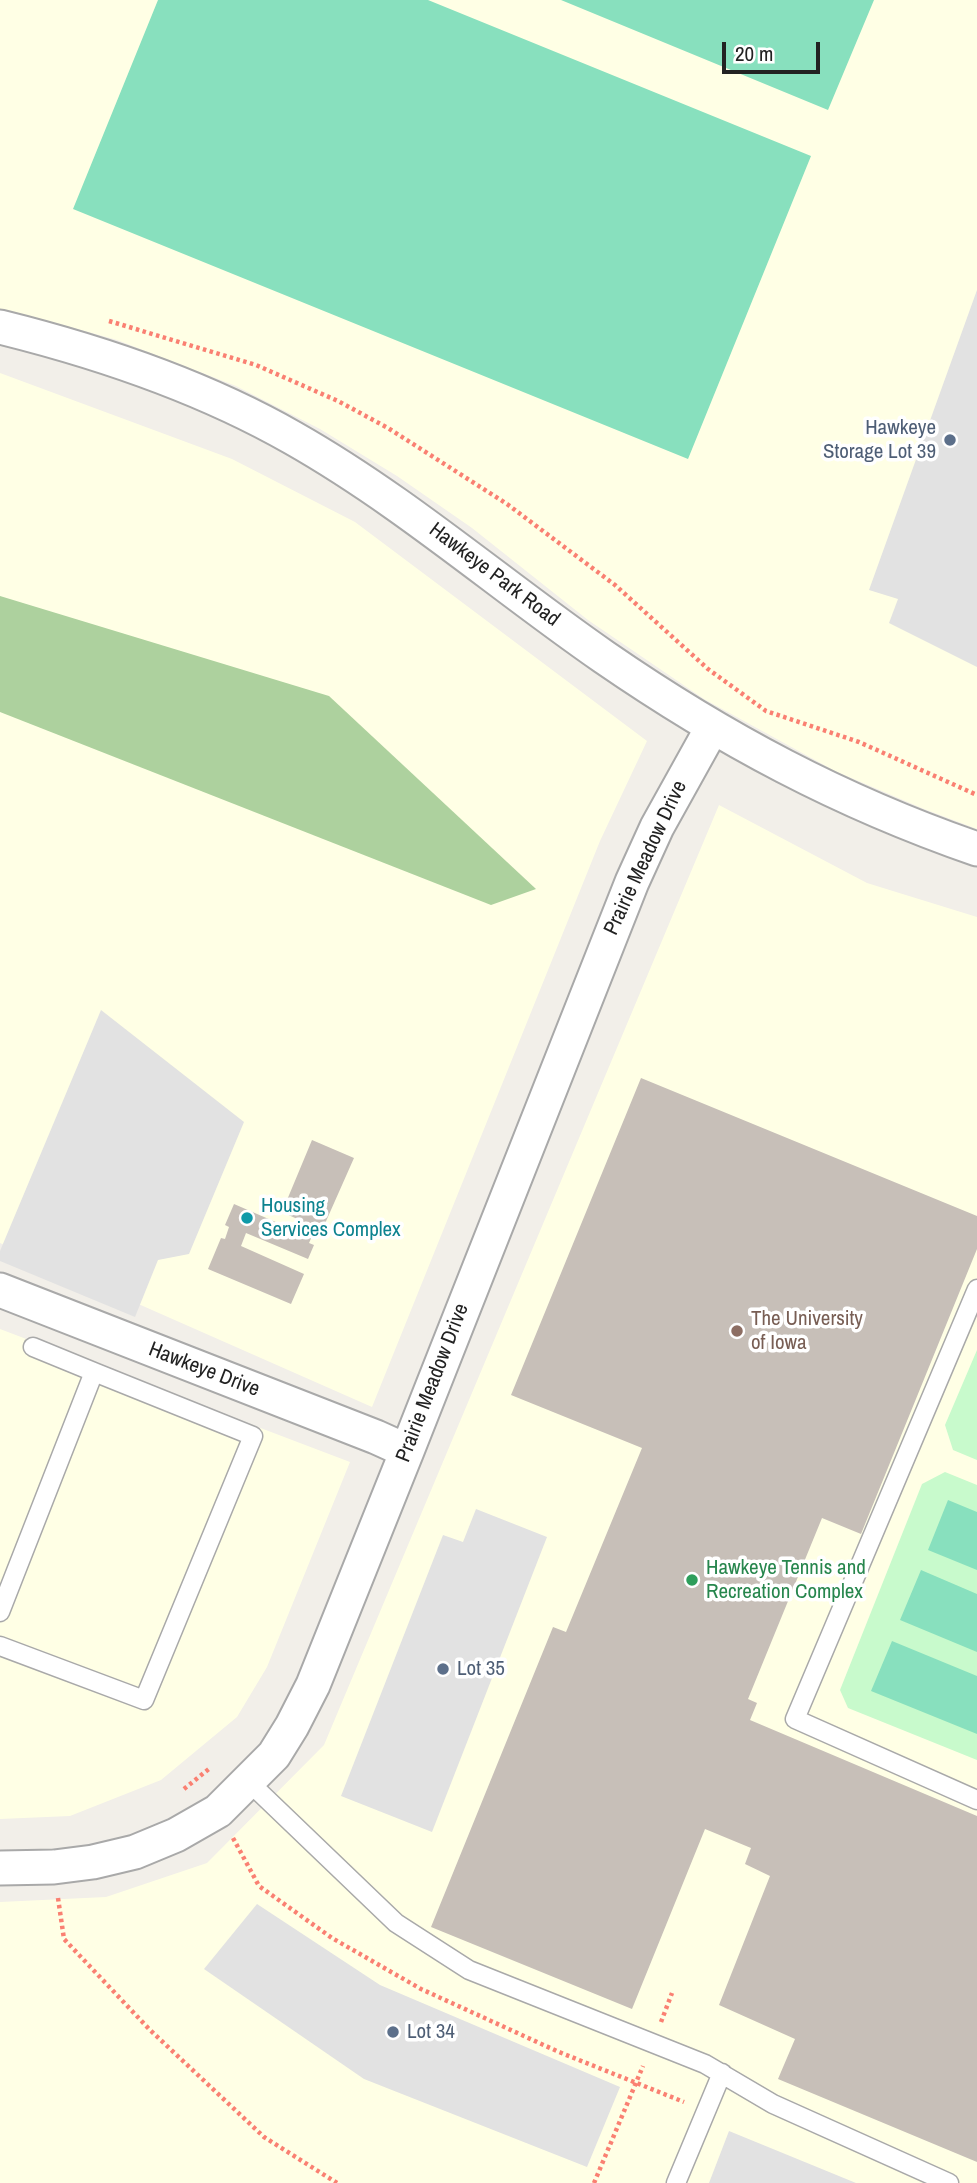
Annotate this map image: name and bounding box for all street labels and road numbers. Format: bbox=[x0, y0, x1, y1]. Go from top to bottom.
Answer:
street label: Hawkeye Park Road bbox=[424, 518, 564, 632]
street label: Prairie Meadow Drive bbox=[599, 777, 693, 939]
street label: Prairie Meadow Drive bbox=[391, 1300, 475, 1466]
street label: Hawkeye Drive bbox=[145, 1337, 263, 1403]

